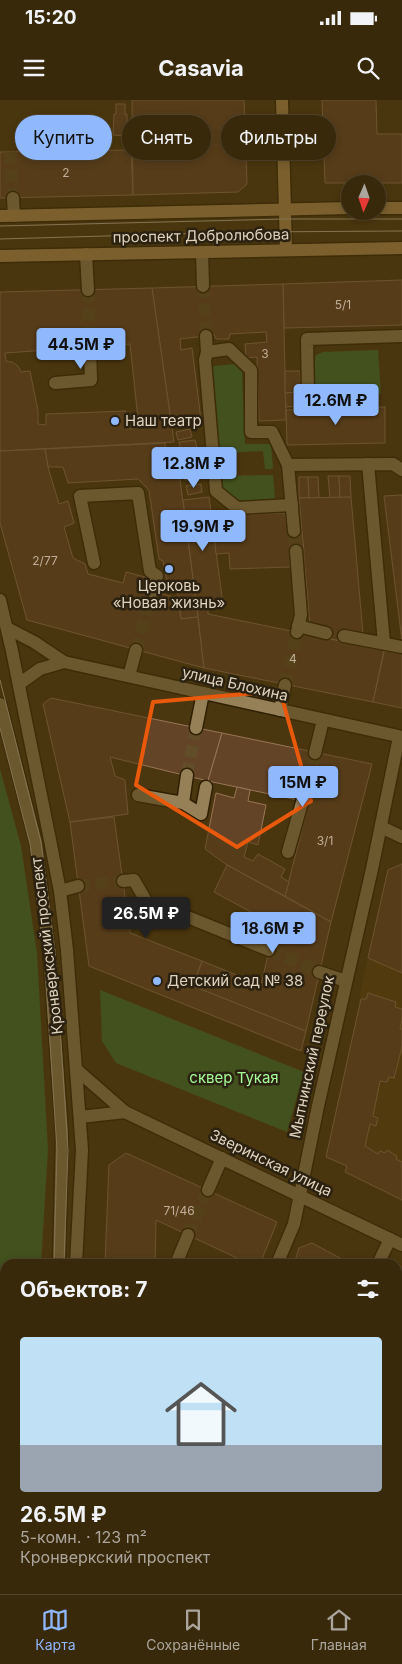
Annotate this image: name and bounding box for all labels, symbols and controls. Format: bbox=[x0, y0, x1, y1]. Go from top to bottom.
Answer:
text: 15:20 bbox=[25, 6, 76, 29]
icon: menu bbox=[20, 54, 48, 82]
icon: search bbox=[354, 54, 382, 82]
text: Casavia bbox=[158, 55, 244, 81]
chip: Купить bbox=[15, 115, 112, 160]
chip: Снять bbox=[122, 115, 211, 160]
chip: Фильтры bbox=[221, 115, 336, 160]
house number: 2 bbox=[62, 165, 70, 180]
north arrow bbox=[341, 175, 386, 220]
map controls bbox=[341, 175, 386, 220]
street label: проспект Добролюбова bbox=[112, 224, 290, 247]
house number: 5/1 bbox=[335, 297, 351, 312]
pin: 44.5M ₽ bbox=[35, 328, 127, 370]
text: 44.5M ₽ bbox=[47, 334, 115, 354]
house number: 3 bbox=[261, 346, 269, 361]
pin: 12.6M ₽ bbox=[290, 384, 382, 426]
text: 12.6M ₽ bbox=[305, 390, 367, 410]
place label: Наш театр bbox=[125, 411, 202, 430]
marker: Наш театр bbox=[109, 415, 121, 427]
pin: 12.8M ₽ bbox=[148, 446, 240, 489]
text: 12.8M ₽ bbox=[163, 453, 225, 473]
pin: 19.9M ₽ bbox=[157, 510, 249, 552]
text: 19.9M ₽ bbox=[172, 516, 234, 536]
house number: 2/77 bbox=[32, 553, 58, 568]
marker: Церковь «Новая жизнь» bbox=[163, 563, 175, 575]
place label: Церковь «Новая жизнь» bbox=[113, 576, 225, 612]
house number: 4 bbox=[289, 651, 297, 666]
street label: улица Блохина bbox=[180, 662, 290, 705]
pin: 15M ₽ bbox=[268, 766, 338, 808]
text: 15M ₽ bbox=[279, 772, 327, 792]
house number: 3/1 bbox=[317, 833, 333, 848]
street label: Кронверкский проспект bbox=[26, 856, 67, 1036]
pin: 26.5M ₽ bbox=[100, 896, 192, 939]
text: 26.5M ₽ bbox=[113, 903, 179, 923]
pin: 18.6M ₽ bbox=[227, 912, 319, 954]
text: 18.6M ₽ bbox=[242, 918, 304, 938]
place label: Детский сад № 38 bbox=[167, 971, 303, 990]
street label: Мытнинский переулок bbox=[285, 974, 338, 1140]
marker: Детский сад № 38 bbox=[151, 975, 163, 987]
park label: сквер Тукая bbox=[189, 1068, 279, 1087]
street label: Зверинская улица bbox=[207, 1125, 335, 1200]
house number: 71/46 bbox=[163, 1203, 195, 1218]
icon: filters bbox=[354, 1275, 382, 1303]
text: Объектов: 7 bbox=[20, 1277, 147, 1302]
icon: home bbox=[156, 1369, 246, 1459]
text: 26.5M ₽ bbox=[20, 1502, 107, 1527]
text: 5-комн. · 123 m² bbox=[20, 1527, 147, 1547]
text: Кронверкский проспект bbox=[20, 1547, 210, 1567]
tab: Карта bbox=[35, 1606, 76, 1653]
tab: Сохранённые bbox=[146, 1606, 240, 1653]
tab: Главная bbox=[311, 1606, 367, 1653]

